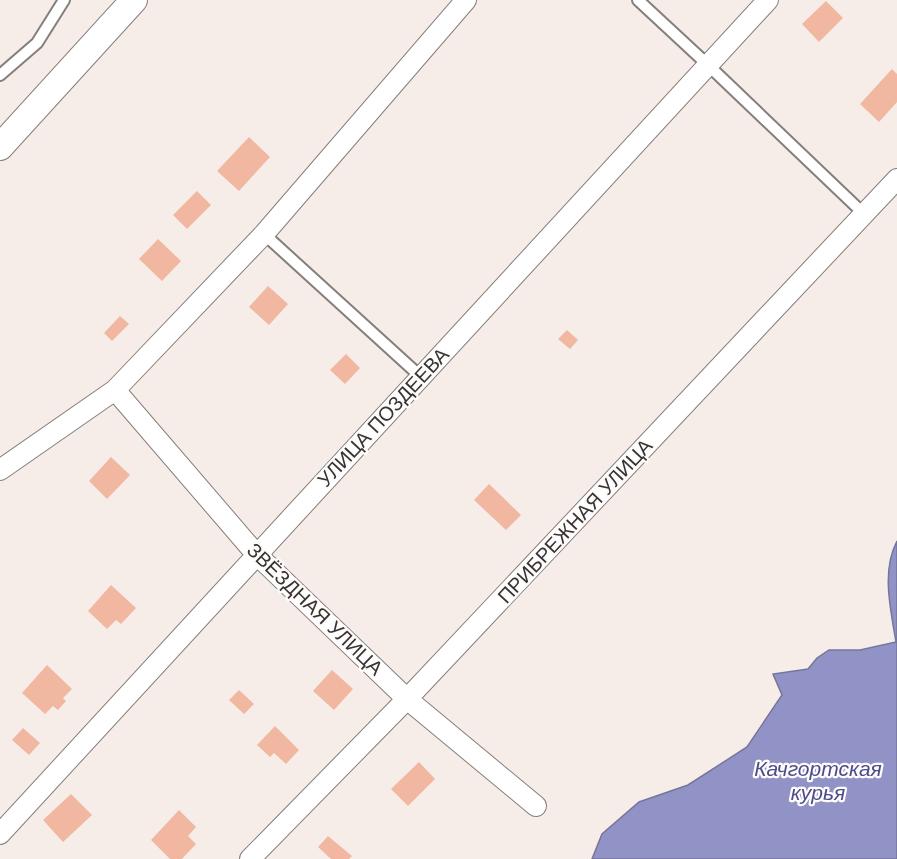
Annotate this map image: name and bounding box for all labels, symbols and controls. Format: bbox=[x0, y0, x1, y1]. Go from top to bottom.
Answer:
street label: УЛИЦА ПОЗДЕЕВА bbox=[313, 343, 453, 491]
street label: ПРИБРЕЖНАЯ УЛИЦА bbox=[493, 434, 657, 607]
street label: ЗВЁЗДНАЯ УЛИЦА bbox=[243, 539, 388, 680]
water label: Качгортская курья bbox=[754, 757, 882, 804]

